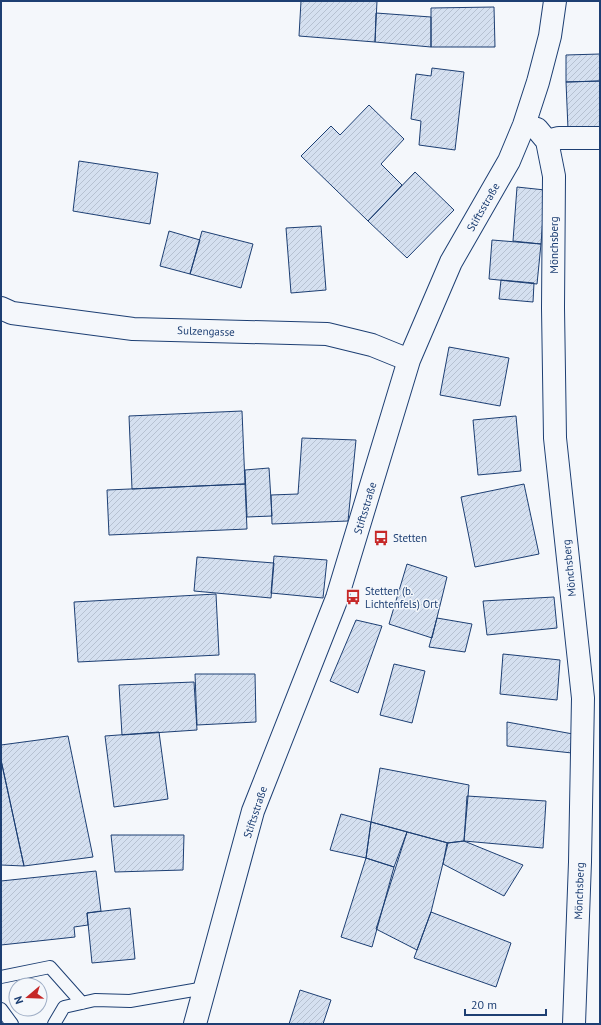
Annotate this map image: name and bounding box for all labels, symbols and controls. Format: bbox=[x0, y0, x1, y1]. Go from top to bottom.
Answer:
street label: Stiftsstraße bbox=[463, 180, 503, 234]
street label: Mönchsberg bbox=[547, 216, 561, 274]
street label: Sulzengasse bbox=[177, 323, 235, 339]
street label: Stiftsstraße bbox=[350, 480, 380, 536]
bus stop icon: Stetten bbox=[372, 529, 390, 547]
place label: Stetten bbox=[393, 531, 427, 545]
street label: Mönchsberg bbox=[559, 539, 579, 597]
place label: Stetten (b. Lichtenfels) Ort bbox=[365, 584, 438, 611]
bus stop icon: Stetten (b. Lichtenfels) Ort bbox=[344, 588, 362, 606]
street label: Stiftsstraße bbox=[240, 784, 270, 840]
street label: Mönchsberg bbox=[571, 862, 587, 920]
north arrow bbox=[8, 977, 48, 1017]
scale bar bbox=[465, 991, 546, 1017]
text: N bbox=[11, 995, 26, 1006]
text: 20 m bbox=[471, 997, 497, 1012]

